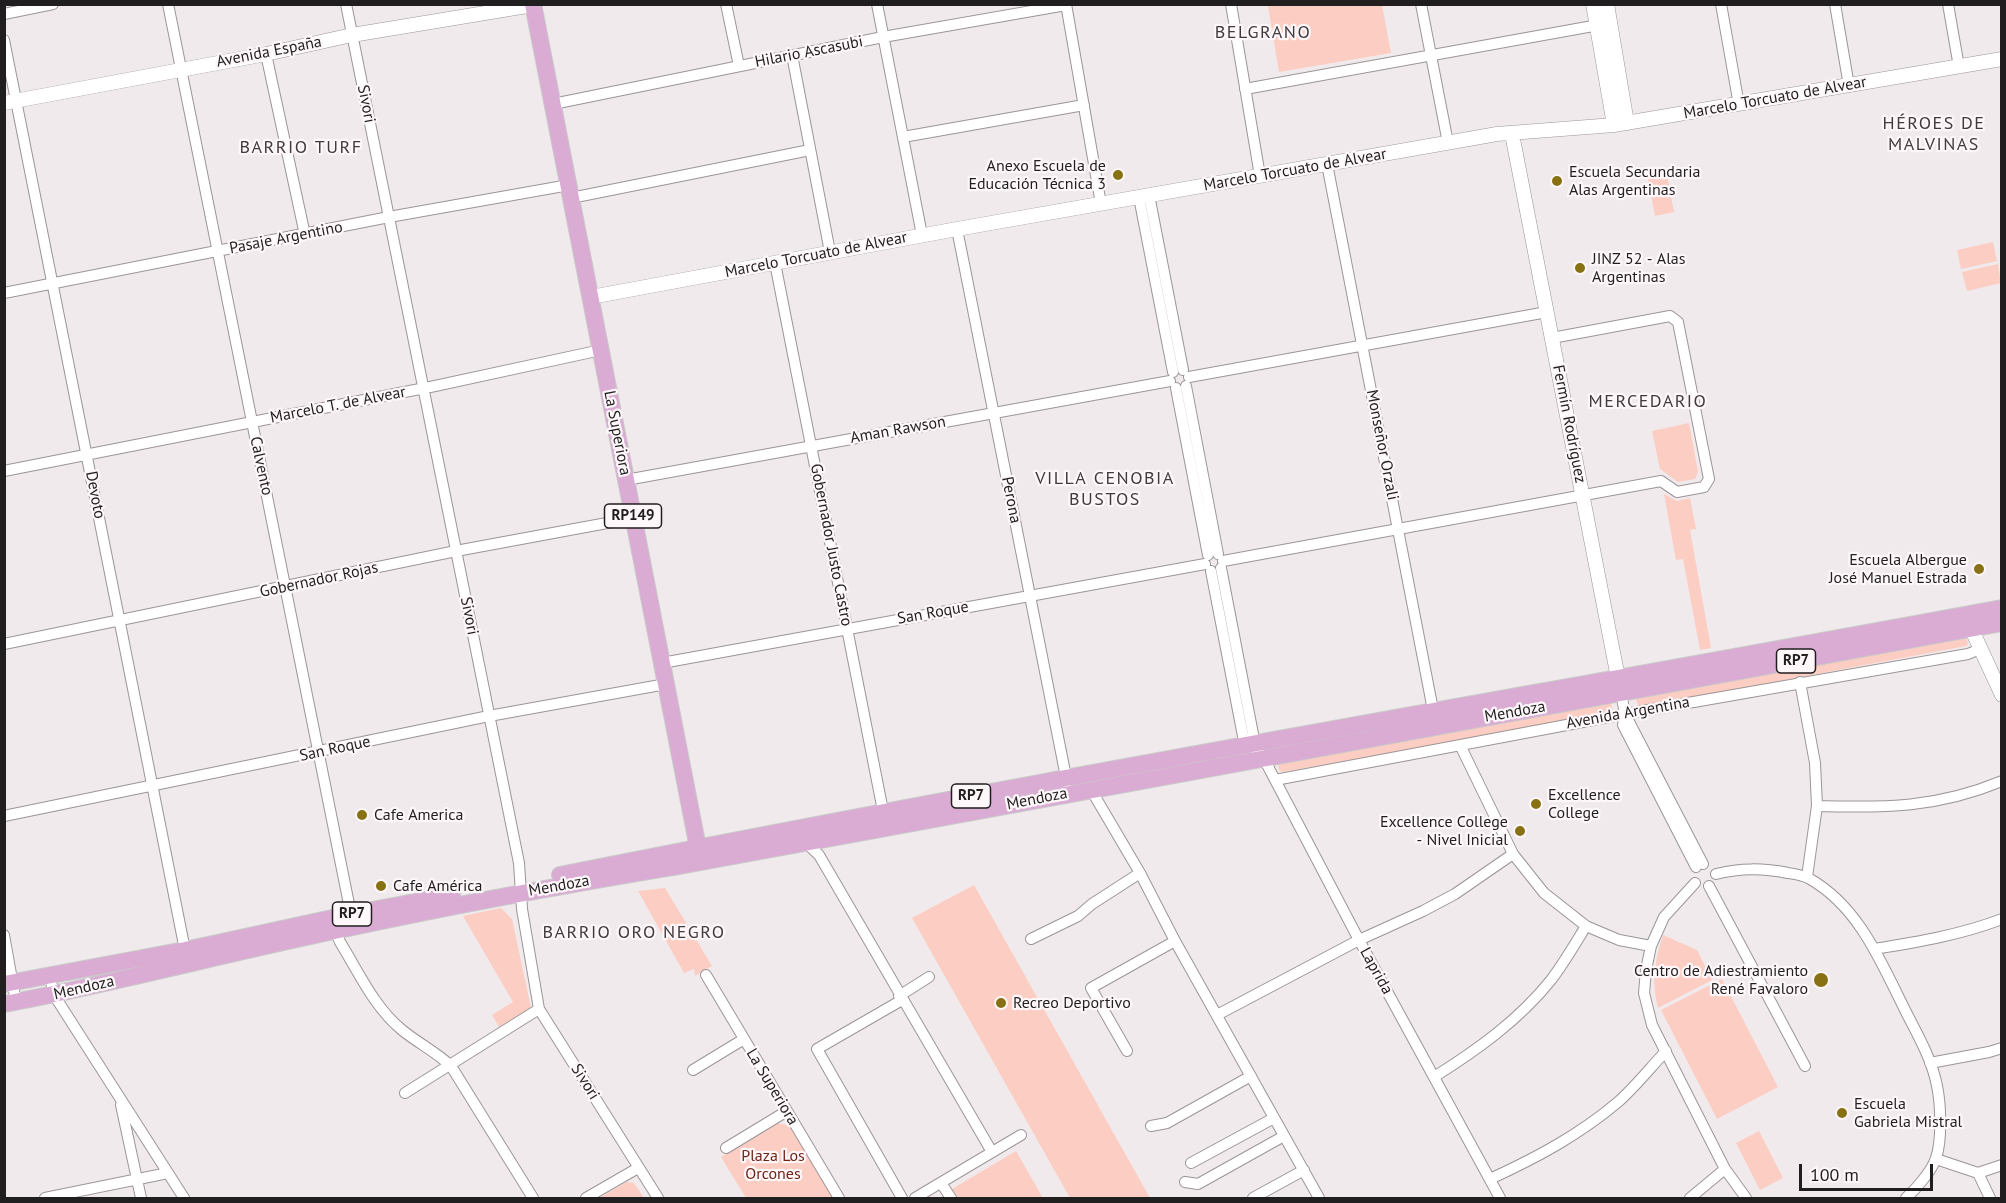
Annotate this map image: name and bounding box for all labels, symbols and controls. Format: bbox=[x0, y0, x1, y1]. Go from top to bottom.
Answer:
district label: BELGRANO bbox=[1215, 22, 1311, 44]
street label: Avenida España bbox=[215, 32, 323, 72]
street label: Hilario Ascasubi bbox=[753, 32, 865, 72]
street label: Marcelo Torcuato de Alvear bbox=[1682, 72, 1868, 124]
street label: Sivori bbox=[353, 83, 379, 125]
district label: HÉROES DE MALVINAS bbox=[1883, 113, 1985, 156]
district label: BARRIO TURF bbox=[239, 137, 363, 159]
street label: Marcelo Torcuato de Alvear bbox=[1202, 144, 1388, 196]
place label: Anexo Escuela de Educación Técnica 3 bbox=[968, 156, 1106, 194]
place label: Escuela Secundaria Alas Argentinas bbox=[1569, 162, 1700, 200]
marker: Anexo Escuela de Educación Técnica 3 bbox=[1111, 168, 1125, 182]
marker: Escuela Secundaria Alas Argentinas bbox=[1550, 174, 1564, 188]
street label: Pasaje Argentino bbox=[228, 218, 344, 258]
street label: Marcelo Torcuato de Alvear bbox=[723, 228, 909, 282]
place label: JINZ 52 - Alas Argentinas bbox=[1592, 249, 1686, 287]
marker: JINZ 52 - Alas Argentinas bbox=[1573, 261, 1587, 275]
street label: Fermín Rodríguez bbox=[1548, 363, 1590, 485]
street label: Marcelo T. de Alvear bbox=[269, 382, 407, 428]
street label: Monseñor Orzali bbox=[1362, 388, 1402, 502]
street label: La Superiora bbox=[599, 389, 635, 477]
district label: MERCEDARIO bbox=[1589, 391, 1707, 413]
street label: Aman Rawson bbox=[849, 412, 947, 448]
street label: Calvento bbox=[245, 435, 277, 497]
street label: Gobernador Justo Castro bbox=[806, 462, 856, 628]
district label: VILLA CENOBIA BUSTOS bbox=[1035, 468, 1175, 510]
street label: Devoto bbox=[81, 470, 109, 520]
street label: Perona bbox=[997, 475, 1025, 525]
road number: RP149 bbox=[604, 504, 662, 528]
place label: Escuela Albergue José Manuel Estrada bbox=[1829, 550, 1967, 588]
street label: Gobernador Rojas bbox=[258, 558, 380, 602]
marker: Escuela Albergue José Manuel Estrada bbox=[1972, 562, 1986, 576]
street label: Sivori bbox=[456, 595, 482, 637]
street label: San Roque bbox=[896, 597, 970, 629]
road number: RP7 bbox=[1776, 649, 1816, 673]
street label: Avenida Argentina bbox=[1565, 693, 1691, 733]
street label: Mendoza bbox=[1483, 697, 1547, 727]
street label: San Roque bbox=[298, 732, 372, 766]
road number: RP7 bbox=[952, 784, 990, 808]
street label: Mendoza bbox=[1005, 784, 1069, 814]
place label: Excellence College bbox=[1548, 785, 1621, 823]
marker: Excellence College bbox=[1529, 797, 1543, 811]
place label: Cafe America bbox=[374, 805, 463, 825]
marker: Cafe America bbox=[355, 808, 369, 822]
place label: Excellence College - Nivel Inicial bbox=[1380, 812, 1508, 850]
marker: Excellence College - Nivel Inicial bbox=[1513, 824, 1527, 838]
street label: Mendoza bbox=[527, 871, 591, 901]
place label: Cafe América bbox=[393, 876, 482, 896]
marker: Cafe América bbox=[374, 879, 388, 893]
road number: RP7 bbox=[332, 902, 372, 926]
district label: BARRIO ORO NEGRO bbox=[542, 922, 726, 944]
street label: Laprida bbox=[1355, 944, 1397, 998]
place label: Centro de Adiestramiento René Favaloro bbox=[1634, 961, 1808, 999]
marker: Centro de Adiestramiento René Favaloro bbox=[1812, 971, 1830, 989]
street label: Mendoza bbox=[52, 972, 116, 1004]
place label: Recreo Deportivo bbox=[1013, 993, 1131, 1013]
marker: Recreo Deportivo bbox=[994, 996, 1008, 1010]
street label: La Superiora bbox=[742, 1045, 802, 1129]
street label: Sivori bbox=[567, 1061, 603, 1103]
place label: Escuela Gabriela Mistral bbox=[1854, 1094, 1962, 1132]
marker: Escuela Gabriela Mistral bbox=[1835, 1106, 1849, 1120]
park label: Plaza Los Orcones bbox=[741, 1146, 805, 1184]
scale bar bbox=[1802, 1152, 1936, 1190]
text: 100 m bbox=[1810, 1163, 1859, 1186]

